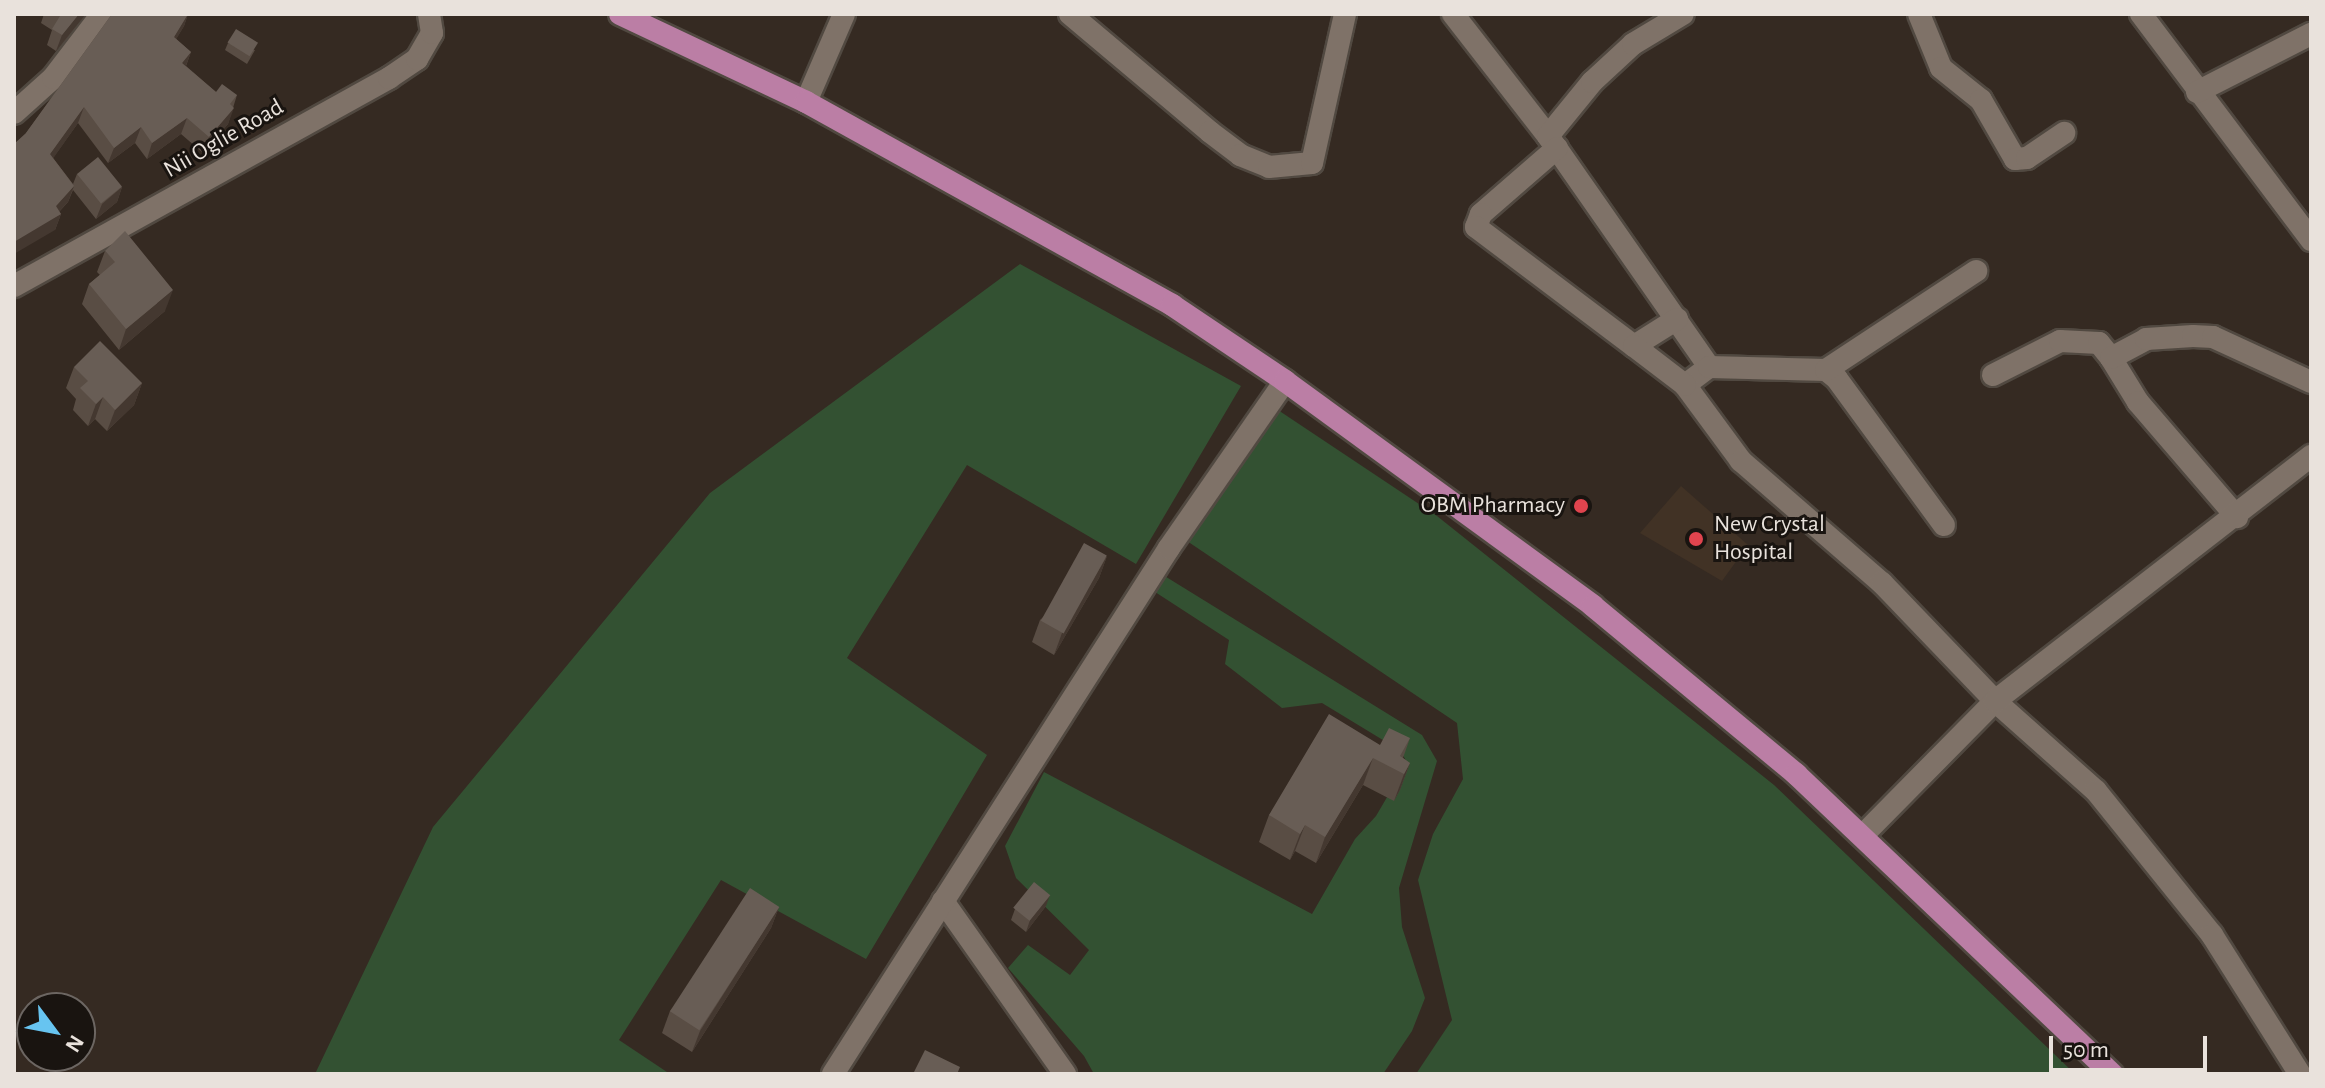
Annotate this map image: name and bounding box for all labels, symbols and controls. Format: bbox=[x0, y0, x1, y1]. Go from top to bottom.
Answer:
street label: Nii Oglie Road bbox=[159, 93, 289, 185]
place label: OBM Pharmacy bbox=[1421, 492, 1565, 520]
marker: OBM Pharmacy bbox=[1572, 497, 1590, 515]
place label: New Crystal Hospital bbox=[1714, 511, 1825, 567]
marker: New Crystal Hospital bbox=[1685, 528, 1707, 550]
north arrow bbox=[16, 992, 96, 1072]
scale bar bbox=[2053, 1020, 2211, 1070]
text: N bbox=[61, 1031, 88, 1056]
text: 50 m bbox=[2063, 1038, 2109, 1062]

